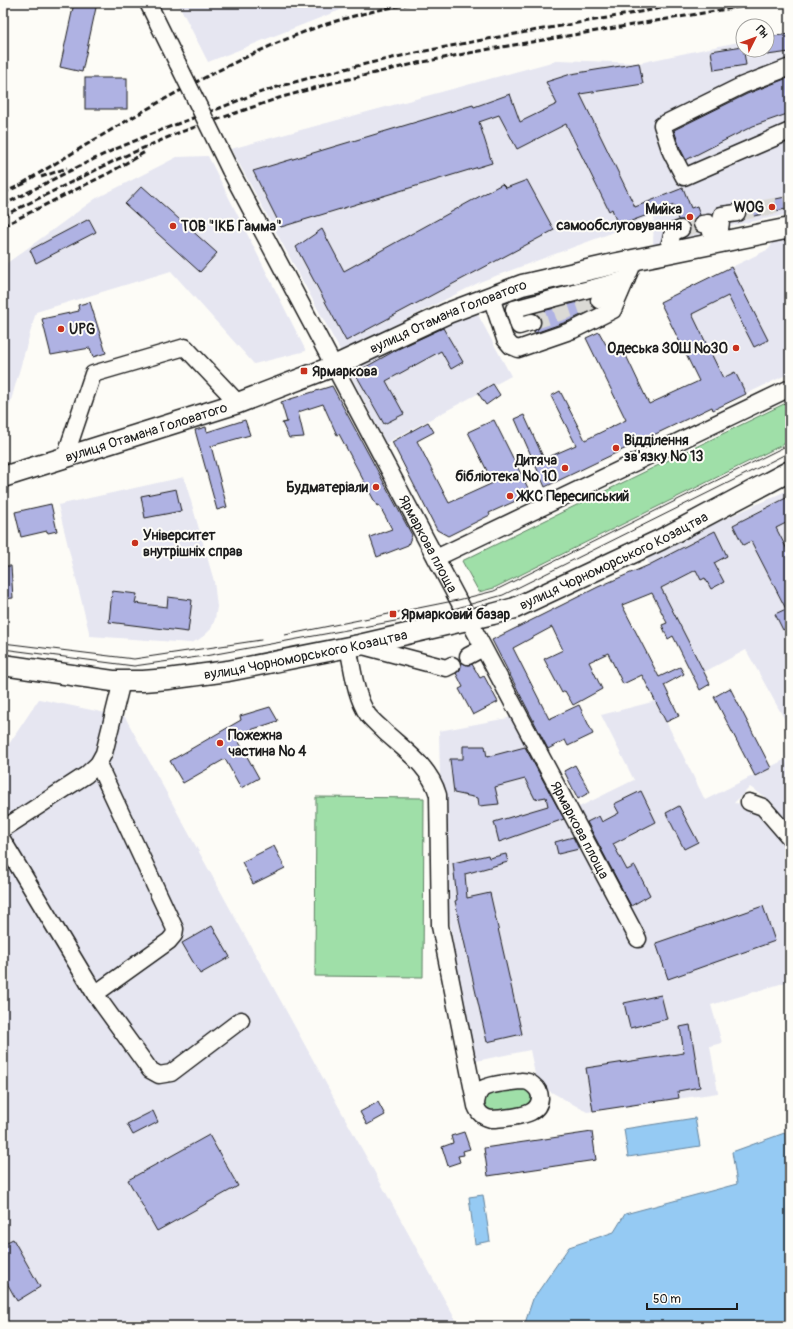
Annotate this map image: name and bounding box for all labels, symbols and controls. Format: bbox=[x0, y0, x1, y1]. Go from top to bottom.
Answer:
north arrow bbox=[735, 18, 775, 58]
text: Пн bbox=[753, 23, 771, 41]
place label: WOG bbox=[734, 199, 764, 216]
place label: Мийка самообслуговування bbox=[556, 201, 682, 234]
marker: WOG bbox=[767, 202, 777, 212]
marker: Мийка самообслуговування bbox=[685, 212, 695, 222]
place label: ТОВ "ІКБ Гамма" bbox=[180, 218, 282, 235]
marker: ТОВ "ІКБ Гамма" bbox=[168, 221, 178, 231]
street label: вулиця Отамана Головатого bbox=[367, 276, 529, 357]
place label: UPG bbox=[69, 321, 95, 338]
marker: UPG bbox=[56, 324, 66, 334]
place label: Одеська ЗОШ №30 bbox=[607, 340, 728, 357]
marker: Одеська ЗОШ №30 bbox=[731, 343, 741, 353]
place label: Ярмаркова bbox=[312, 363, 378, 380]
marker: Ярмаркова bbox=[299, 366, 309, 376]
street label: вулиця Отамана Головатого bbox=[63, 399, 230, 466]
place label: Відділення зв'язку № 13 bbox=[624, 432, 703, 465]
marker: Відділення зв'язку № 13 bbox=[611, 443, 621, 453]
place label: Дитяча бібліотека № 10 bbox=[455, 452, 557, 485]
marker: Дитяча бібліотека № 10 bbox=[560, 463, 570, 473]
place label: Будматеріали bbox=[286, 479, 369, 496]
marker: Будматеріали bbox=[371, 482, 381, 492]
place label: ЖКС Пересипський bbox=[515, 488, 629, 505]
marker: ЖКС Пересипський bbox=[505, 491, 515, 501]
street label: Ярмаркова площа bbox=[395, 492, 461, 596]
street label: вулиця Чорноморського Козацтва bbox=[517, 508, 711, 614]
place label: Університет внутрішніх справ bbox=[143, 527, 243, 560]
marker: Університет внутрішніх справ bbox=[130, 538, 140, 548]
place label: Ярмарковий базар bbox=[401, 606, 510, 623]
marker: Ярмарковий базар bbox=[388, 609, 398, 619]
street label: вулиця Чорноморського Козацтва bbox=[203, 626, 409, 683]
place label: Пожежна частина № 4 bbox=[228, 727, 307, 760]
marker: Пожежна частина № 4 bbox=[215, 738, 225, 748]
street label: Ярмаркова площа bbox=[547, 778, 613, 882]
scale bar bbox=[647, 1285, 737, 1311]
text: 50 m bbox=[653, 1292, 681, 1307]

